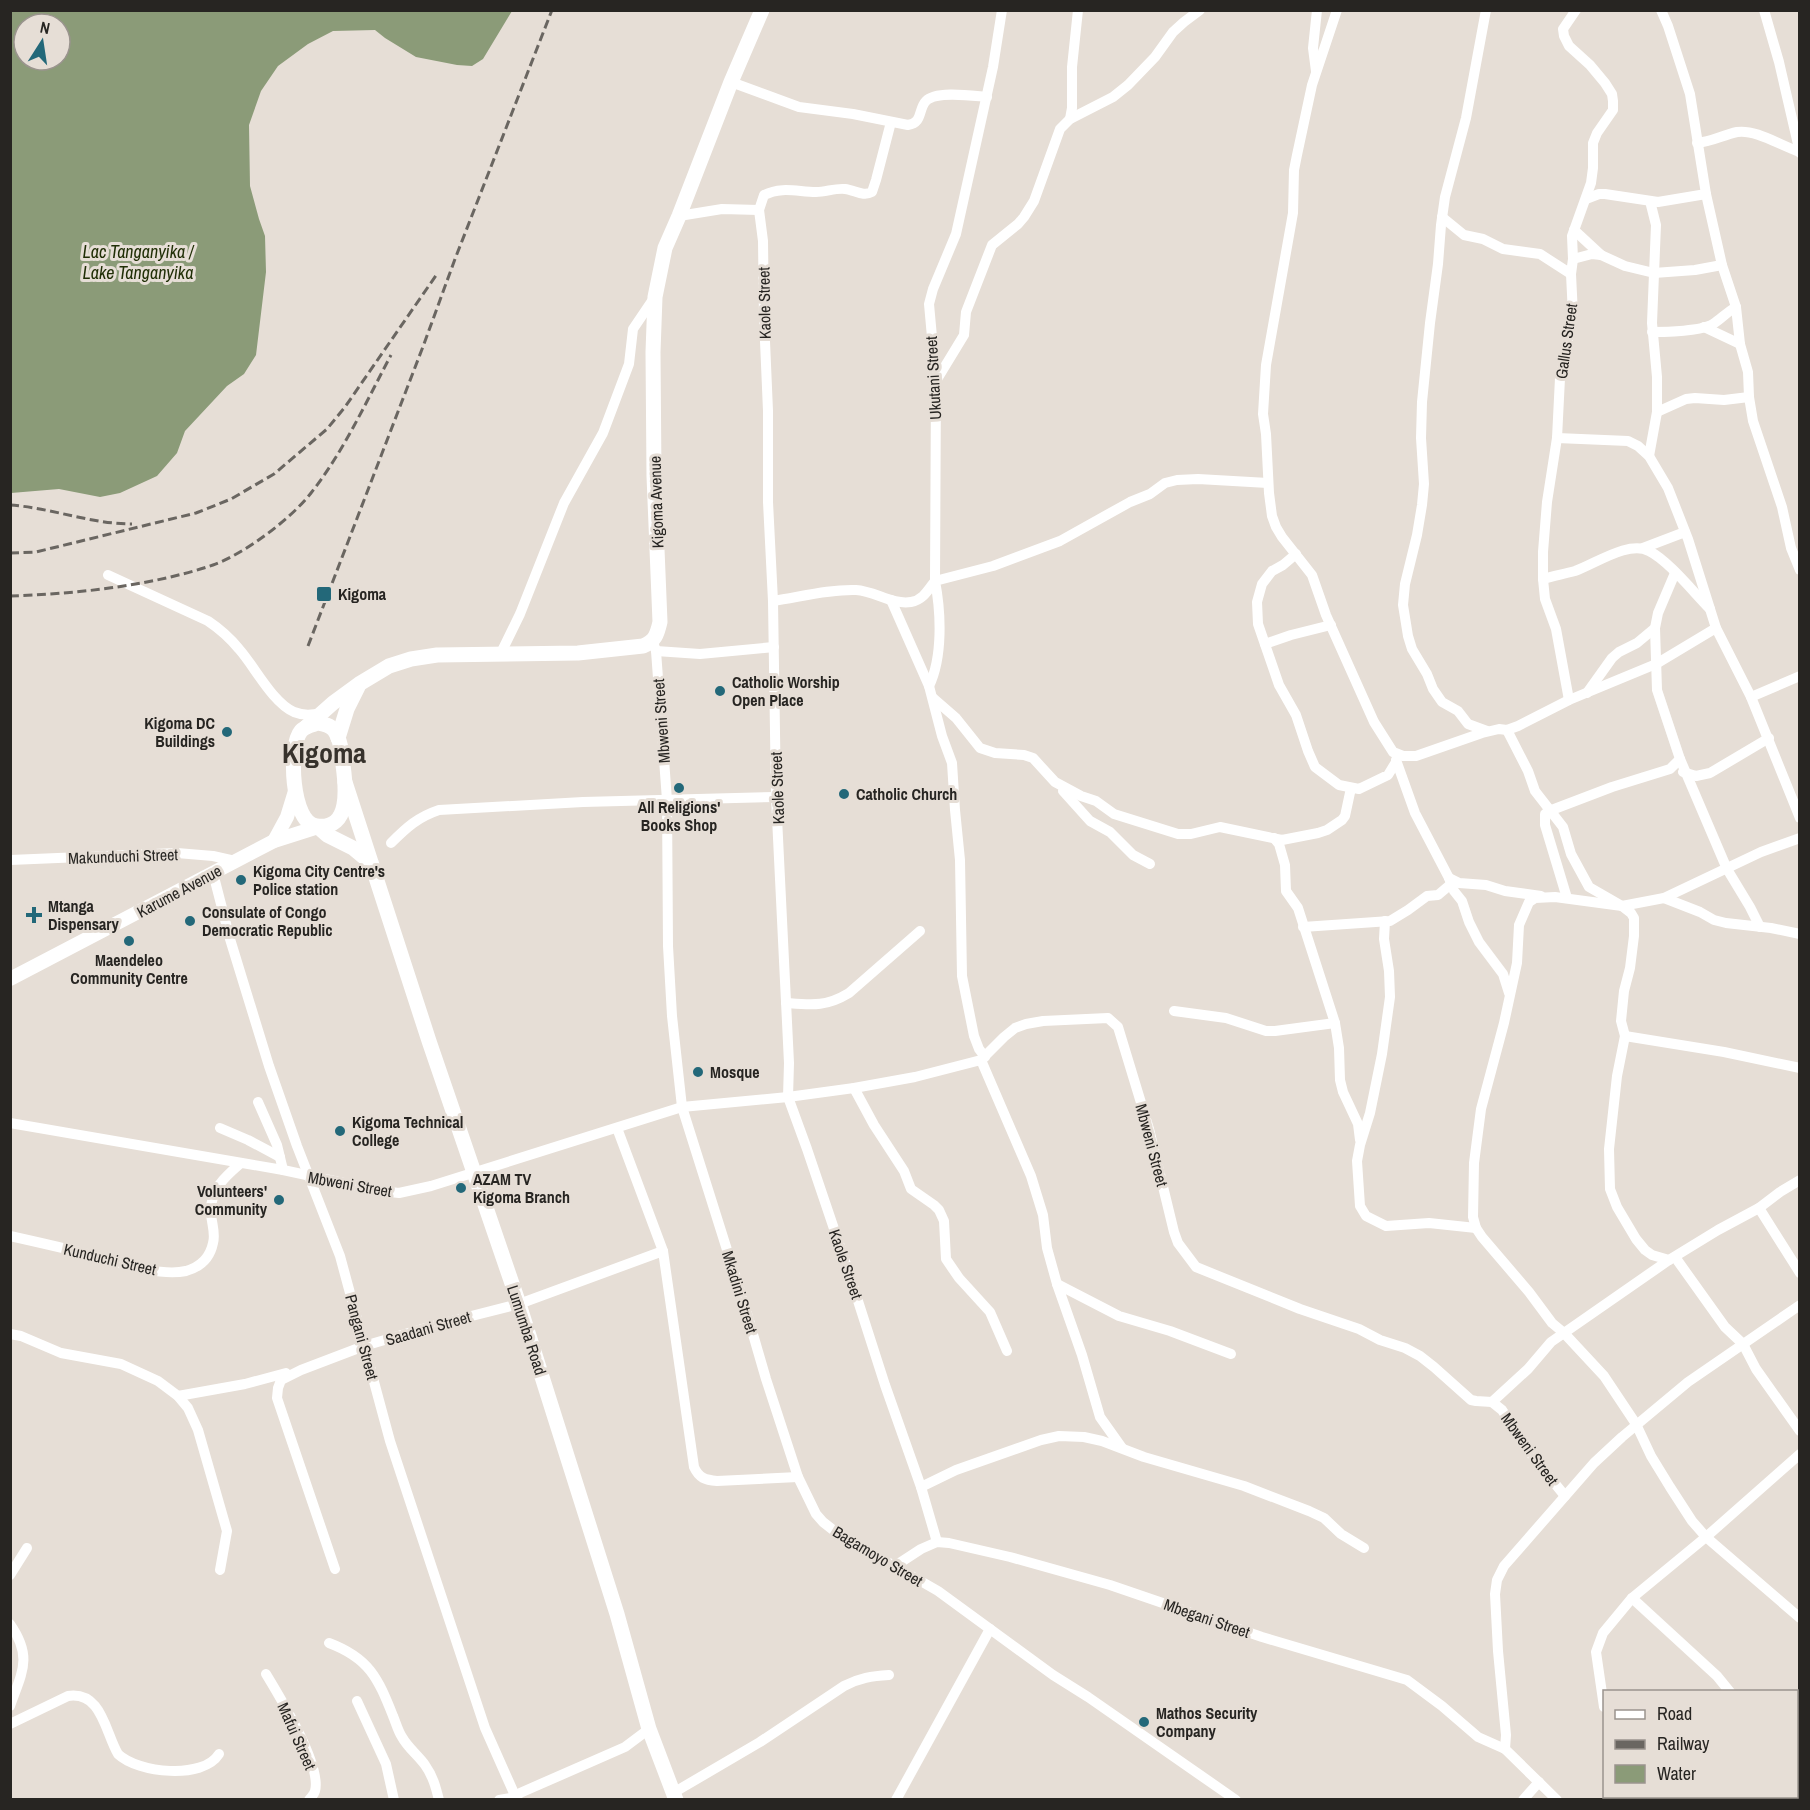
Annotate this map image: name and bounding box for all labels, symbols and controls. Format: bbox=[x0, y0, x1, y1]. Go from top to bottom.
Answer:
north arrow bbox=[12, 12, 72, 72]
text: N bbox=[38, 16, 52, 39]
water label: Lac Tanganyika / Lake Tanganyika bbox=[83, 239, 195, 285]
street label: Kaole Street bbox=[752, 266, 776, 339]
street label: Gallus Street bbox=[1550, 302, 1582, 380]
street label: Ukutani Street bbox=[920, 335, 946, 420]
street label: Kigoma Avenue bbox=[643, 455, 669, 549]
place label: Kigoma bbox=[338, 583, 387, 605]
marker: Kigoma bbox=[315, 585, 333, 603]
place label: Catholic Worship Open Place bbox=[732, 671, 840, 711]
street label: Mbweni Street bbox=[647, 678, 675, 764]
marker: Catholic Worship Open Place bbox=[713, 684, 727, 698]
place label: Kigoma DC Buildings bbox=[144, 712, 215, 752]
marker: Kigoma DC Buildings bbox=[220, 725, 234, 739]
district label: Kigoma bbox=[282, 734, 366, 772]
street label: Kaole Street bbox=[765, 751, 789, 824]
marker: All Religions' Books Shop bbox=[672, 781, 686, 795]
place label: Catholic Church bbox=[856, 783, 957, 805]
marker: Catholic Church bbox=[837, 787, 851, 801]
place label: All Religions' Books Shop bbox=[638, 796, 720, 836]
street label: Makunduchi Street bbox=[68, 843, 179, 869]
street label: Karume Avenue bbox=[133, 859, 225, 923]
place label: Kigoma City Centre's Police station bbox=[253, 860, 385, 900]
marker: Kigoma City Centre's Police station bbox=[234, 873, 248, 887]
place label: Mtanga Dispensary bbox=[48, 895, 119, 935]
place label: Consulate of Congo Democratic Republic bbox=[202, 901, 333, 941]
marker: Mtanga Dispensary bbox=[25, 906, 43, 924]
marker: Consulate of Congo Democratic Republic bbox=[183, 914, 197, 928]
marker: Maendeleo Community Centre bbox=[122, 934, 136, 948]
place label: Maendeleo Community Centre bbox=[70, 949, 188, 989]
place label: Mosque bbox=[710, 1061, 760, 1083]
marker: Mosque bbox=[691, 1065, 705, 1079]
street label: Mbweni Street bbox=[1130, 1101, 1174, 1189]
place label: Kigoma Technical College bbox=[352, 1111, 463, 1151]
marker: Kigoma Technical College bbox=[333, 1124, 347, 1138]
street label: Mbweni Street bbox=[306, 1166, 394, 1202]
place label: AZAM TV Kigoma Branch bbox=[473, 1168, 570, 1208]
place label: Volunteers' Community bbox=[195, 1180, 268, 1220]
marker: AZAM TV Kigoma Branch bbox=[454, 1181, 468, 1195]
marker: Volunteers' Community bbox=[272, 1193, 286, 1207]
street label: Kaole Street bbox=[824, 1226, 868, 1302]
street label: Kunduchi Street bbox=[62, 1238, 159, 1280]
street label: Mkadini Street bbox=[717, 1248, 763, 1336]
street label: Lumumba Road bbox=[502, 1282, 552, 1378]
street label: Pangani Street bbox=[340, 1292, 384, 1382]
street label: Saadani Street bbox=[383, 1305, 473, 1351]
street label: Mbweni Street bbox=[1496, 1408, 1564, 1490]
street label: Bagamoyo Street bbox=[829, 1520, 927, 1592]
street label: Mbegani Street bbox=[1161, 1593, 1253, 1643]
legend bbox=[1603, 1690, 1798, 1798]
street label: Mafui Street bbox=[272, 1699, 322, 1773]
text: Road bbox=[1657, 1701, 1692, 1726]
place label: Mathos Security Company bbox=[1156, 1702, 1258, 1742]
marker: Mathos Security Company bbox=[1137, 1715, 1151, 1729]
text: Railway bbox=[1657, 1731, 1710, 1756]
text: Water bbox=[1657, 1761, 1696, 1786]

